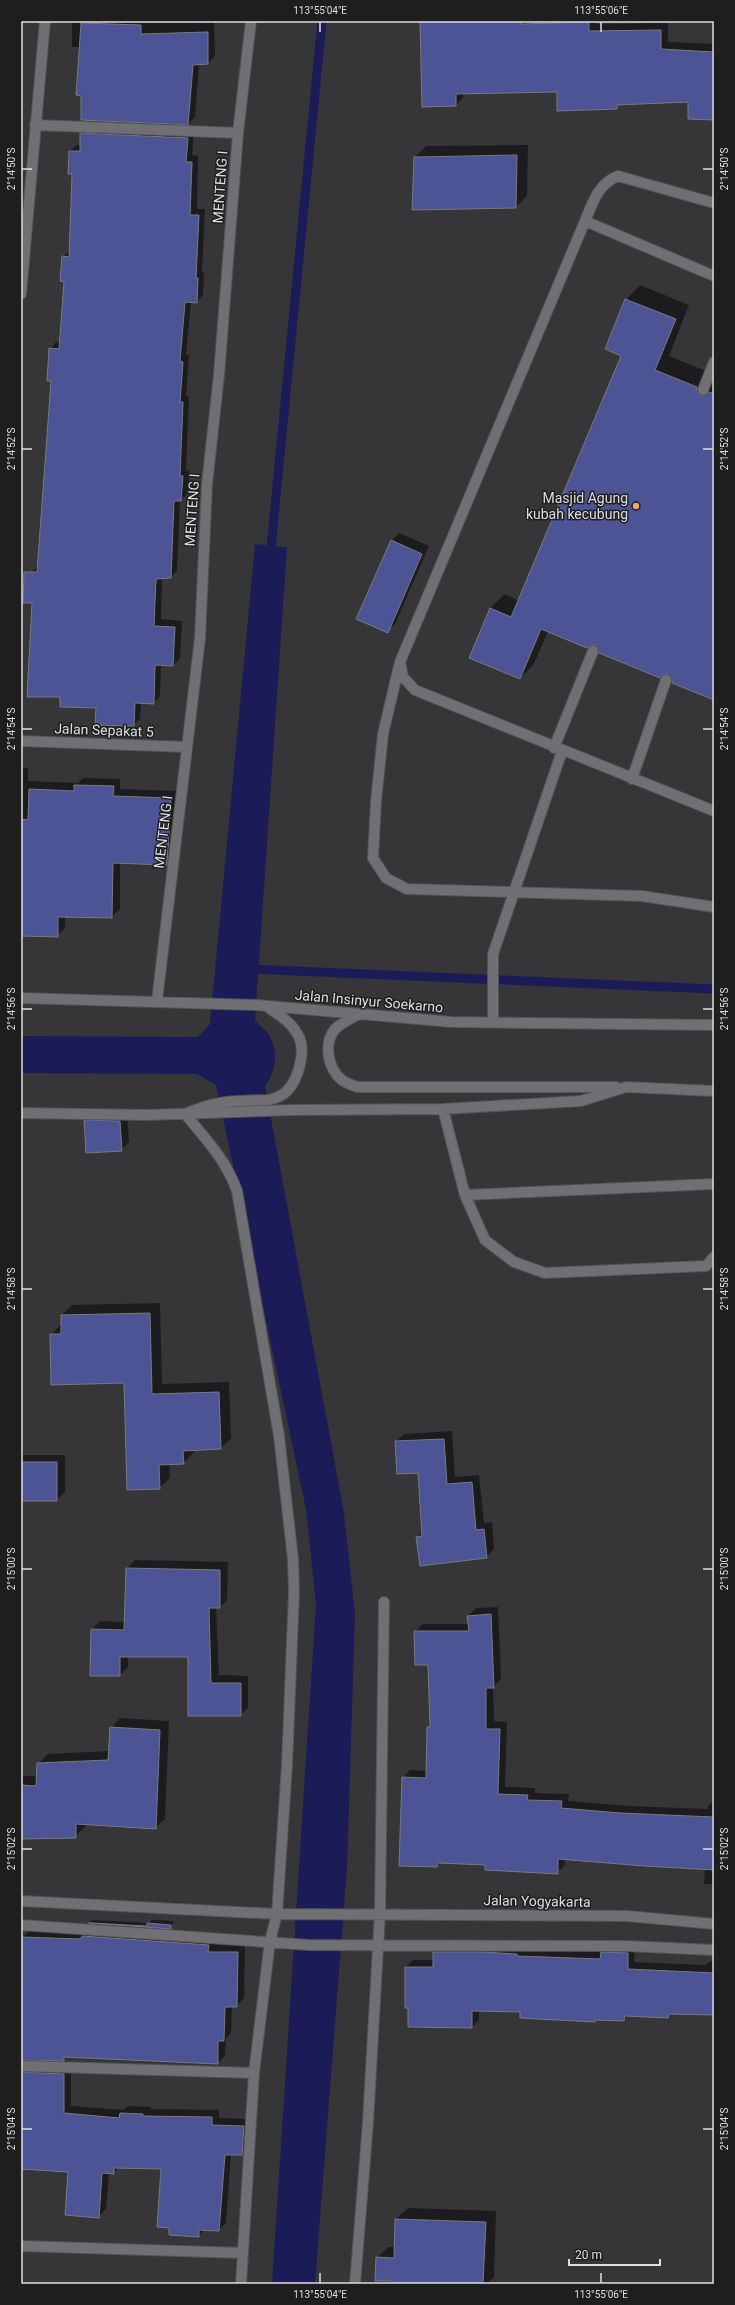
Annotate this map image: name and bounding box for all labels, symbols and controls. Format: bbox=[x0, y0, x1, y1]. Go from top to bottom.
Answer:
text: 113°55'04"E bbox=[293, 5, 347, 16]
text: 113°55'06"E bbox=[574, 5, 628, 16]
text: 2°14'50"S bbox=[6, 148, 17, 190]
text: 2°14'50"S bbox=[719, 148, 730, 190]
street label: MENTENG I bbox=[209, 150, 231, 224]
text: 2°14'52"S bbox=[6, 428, 17, 470]
text: 2°14'52"S bbox=[719, 428, 730, 470]
street label: MENTENG I bbox=[181, 473, 203, 547]
place label: Masjid Agung kubah kecubung bbox=[526, 490, 628, 522]
marker: Masjid Agung kubah kecubung bbox=[631, 501, 641, 511]
text: 2°14'54"S bbox=[6, 708, 17, 750]
text: 2°14'54"S bbox=[719, 708, 730, 750]
street label: Jalan Sepakat 5 bbox=[54, 720, 154, 740]
street label: MENTENG I bbox=[151, 795, 175, 869]
street label: Jalan Insinyur Soekarno bbox=[294, 987, 444, 1015]
text: 2°14'56"S bbox=[6, 988, 17, 1030]
text: 2°14'56"S bbox=[719, 988, 730, 1030]
text: 2°14'58"S bbox=[6, 1268, 17, 1310]
text: 2°14'58"S bbox=[719, 1268, 730, 1310]
text: 2°15'00"S bbox=[6, 1548, 17, 1590]
text: 2°15'00"S bbox=[719, 1548, 730, 1590]
text: 2°15'02"S bbox=[6, 1828, 17, 1870]
text: 2°15'02"S bbox=[719, 1828, 730, 1870]
street label: Jalan Yogyakarta bbox=[483, 1892, 591, 1910]
text: 2°15'04"S bbox=[6, 2108, 17, 2150]
text: 2°15'04"S bbox=[719, 2108, 730, 2150]
scale bar bbox=[569, 2241, 660, 2267]
text: 20 m bbox=[575, 2248, 602, 2262]
text: 113°55'04"E bbox=[293, 2289, 347, 2300]
text: 113°55'06"E bbox=[574, 2289, 628, 2300]

